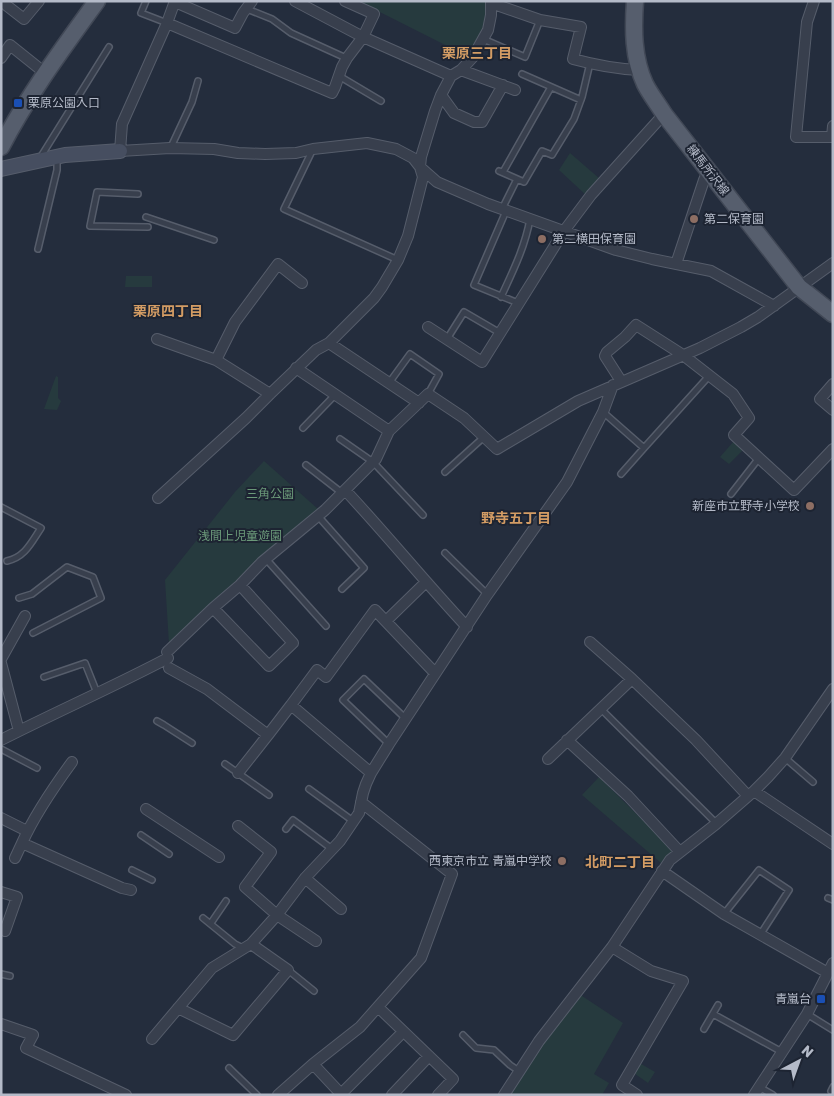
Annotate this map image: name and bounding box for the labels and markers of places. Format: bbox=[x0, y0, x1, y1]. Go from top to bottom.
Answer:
place label: 栗原公園入口 bbox=[28, 96, 100, 110]
marker: 栗原公園入口 bbox=[12, 97, 24, 109]
place label: 第二保育園 bbox=[704, 212, 764, 226]
marker: 第二保育園 bbox=[688, 213, 700, 225]
place label: 第二横田保育園 bbox=[552, 232, 636, 246]
marker: 第二横田保育園 bbox=[536, 233, 548, 245]
place label: 新座市立野寺小学校 bbox=[692, 499, 800, 513]
marker: 新座市立野寺小学校 bbox=[804, 500, 816, 512]
place label: 西東京市立 青嵐中学校 bbox=[429, 854, 552, 868]
marker: 西東京市立 青嵐中学校 bbox=[556, 855, 568, 867]
place label: 青嵐台 bbox=[775, 992, 811, 1006]
marker: 青嵐台 bbox=[815, 993, 827, 1005]

